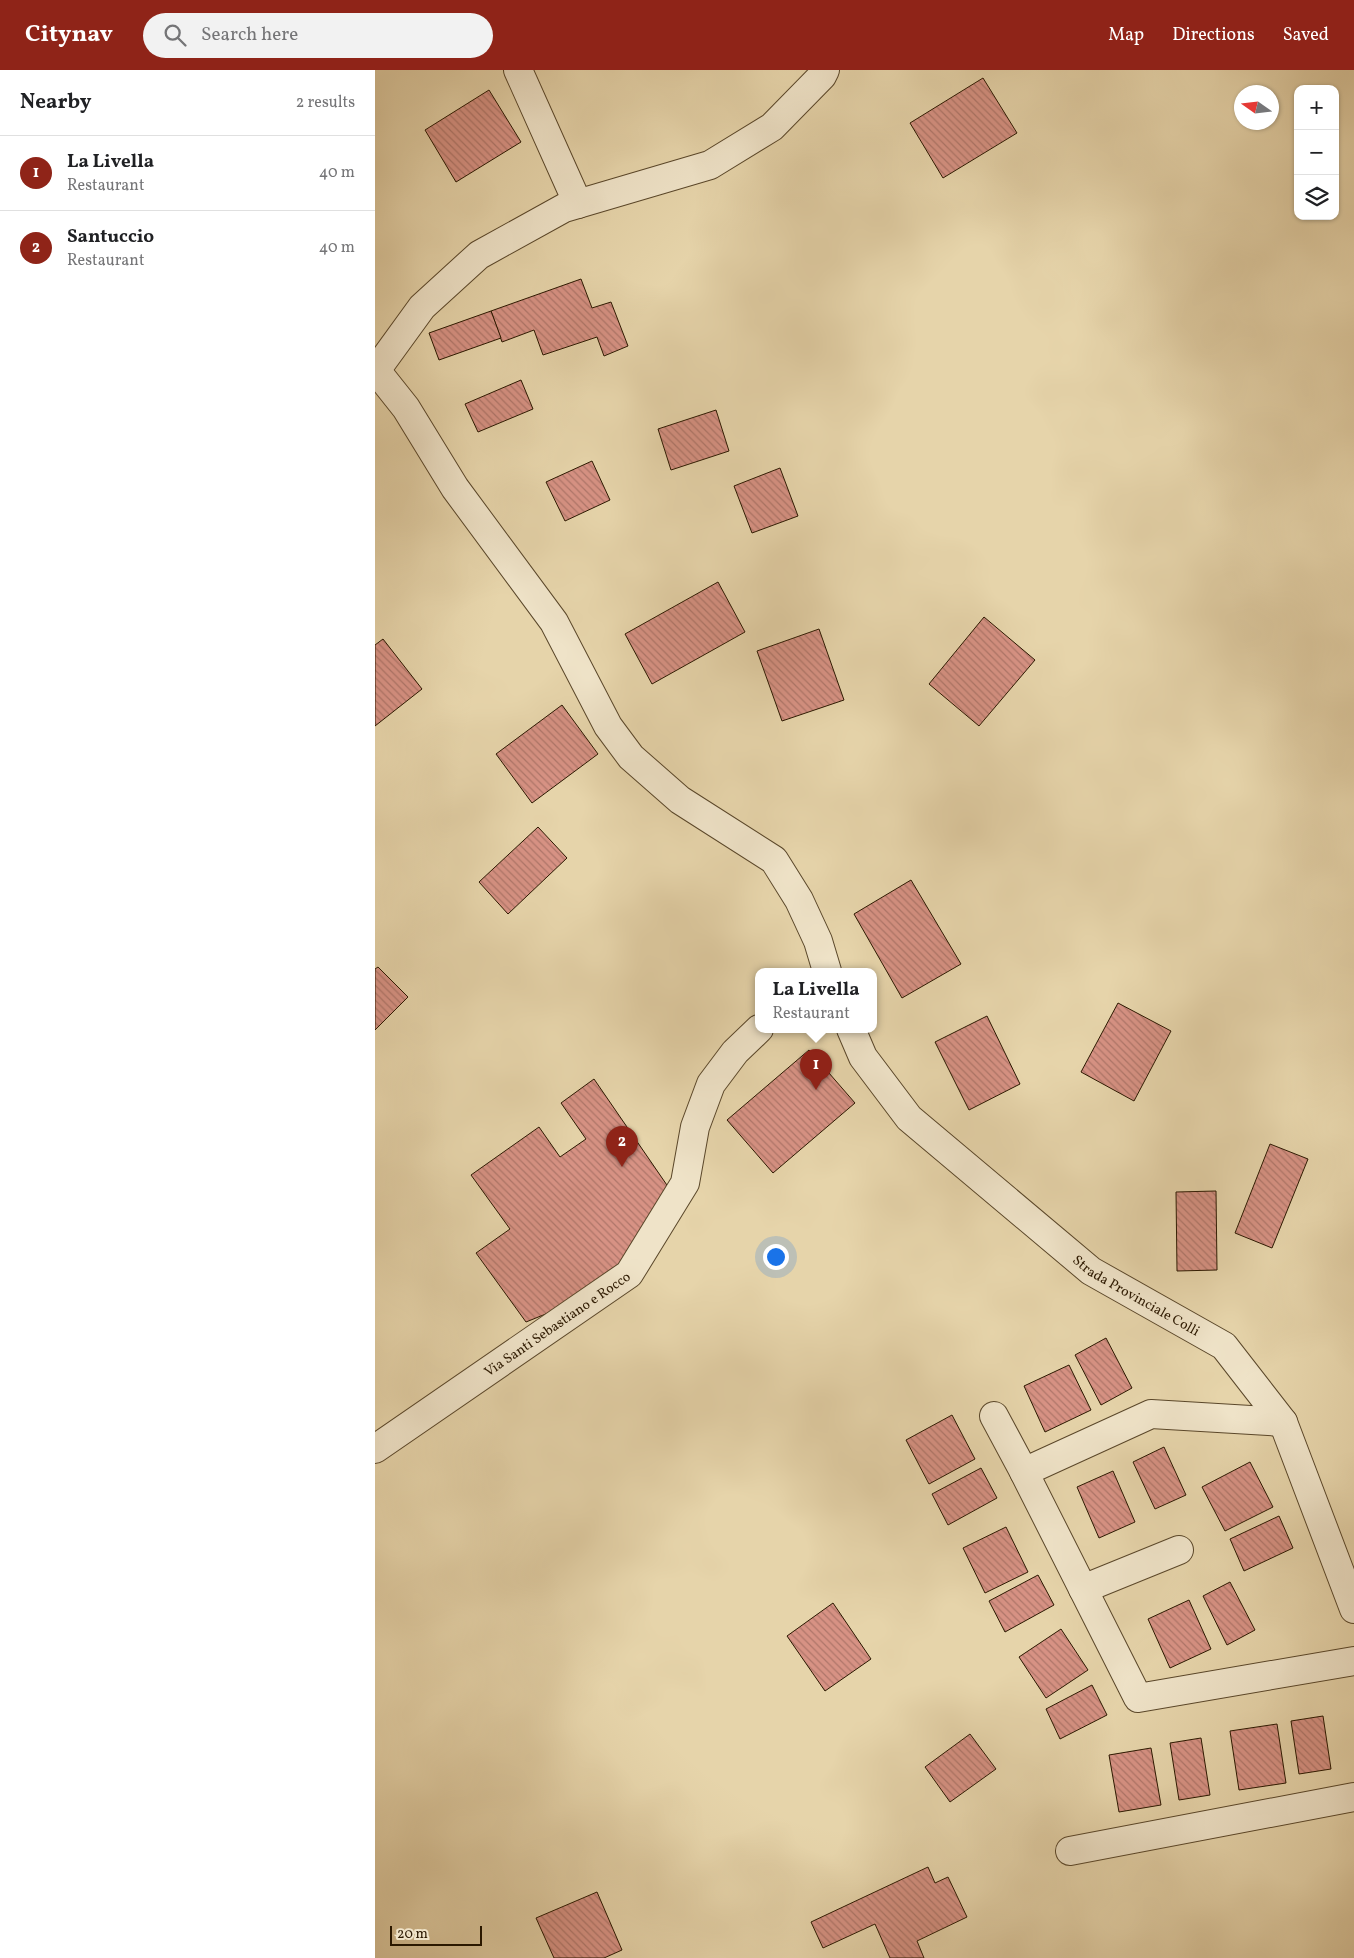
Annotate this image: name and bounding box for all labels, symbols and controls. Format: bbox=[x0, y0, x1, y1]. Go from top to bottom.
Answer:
search box bbox=[143, 13, 493, 58]
text: Citynav bbox=[25, 18, 113, 52]
icon: search bbox=[161, 21, 189, 49]
text: Search here bbox=[201, 22, 298, 48]
text: Map bbox=[1108, 23, 1144, 48]
text: Directions bbox=[1172, 23, 1255, 48]
text: Saved bbox=[1283, 23, 1329, 48]
north arrow bbox=[1234, 85, 1279, 130]
map controls bbox=[1294, 85, 1339, 220]
button: + bbox=[1294, 85, 1339, 130]
text: Nearby bbox=[20, 88, 91, 117]
text: 2 results bbox=[296, 92, 355, 114]
button: − bbox=[1294, 130, 1339, 175]
text: La Livella bbox=[67, 149, 154, 175]
text: 1 bbox=[33, 162, 39, 184]
text: 40 m bbox=[319, 162, 355, 184]
text: Restaurant bbox=[67, 175, 145, 197]
button: layers bbox=[1294, 175, 1339, 220]
text: Santuccio bbox=[67, 224, 154, 250]
text: 2 bbox=[32, 237, 40, 259]
text: 40 m bbox=[319, 237, 355, 259]
text: Restaurant bbox=[67, 250, 145, 272]
popup bbox=[755, 968, 877, 1033]
text: La Livella bbox=[772, 977, 860, 1003]
text: Restaurant bbox=[772, 1003, 850, 1025]
pin: 1 bbox=[800, 1049, 832, 1090]
pin: 2 bbox=[606, 1126, 638, 1167]
your location bbox=[763, 1244, 789, 1270]
street label: Strada Provinciale Colli bbox=[1068, 1251, 1203, 1341]
street label: Via Santi Sebastiano e Rocco bbox=[481, 1268, 635, 1382]
scale bar bbox=[390, 1923, 483, 1946]
text: 20 m bbox=[397, 1925, 428, 1944]

